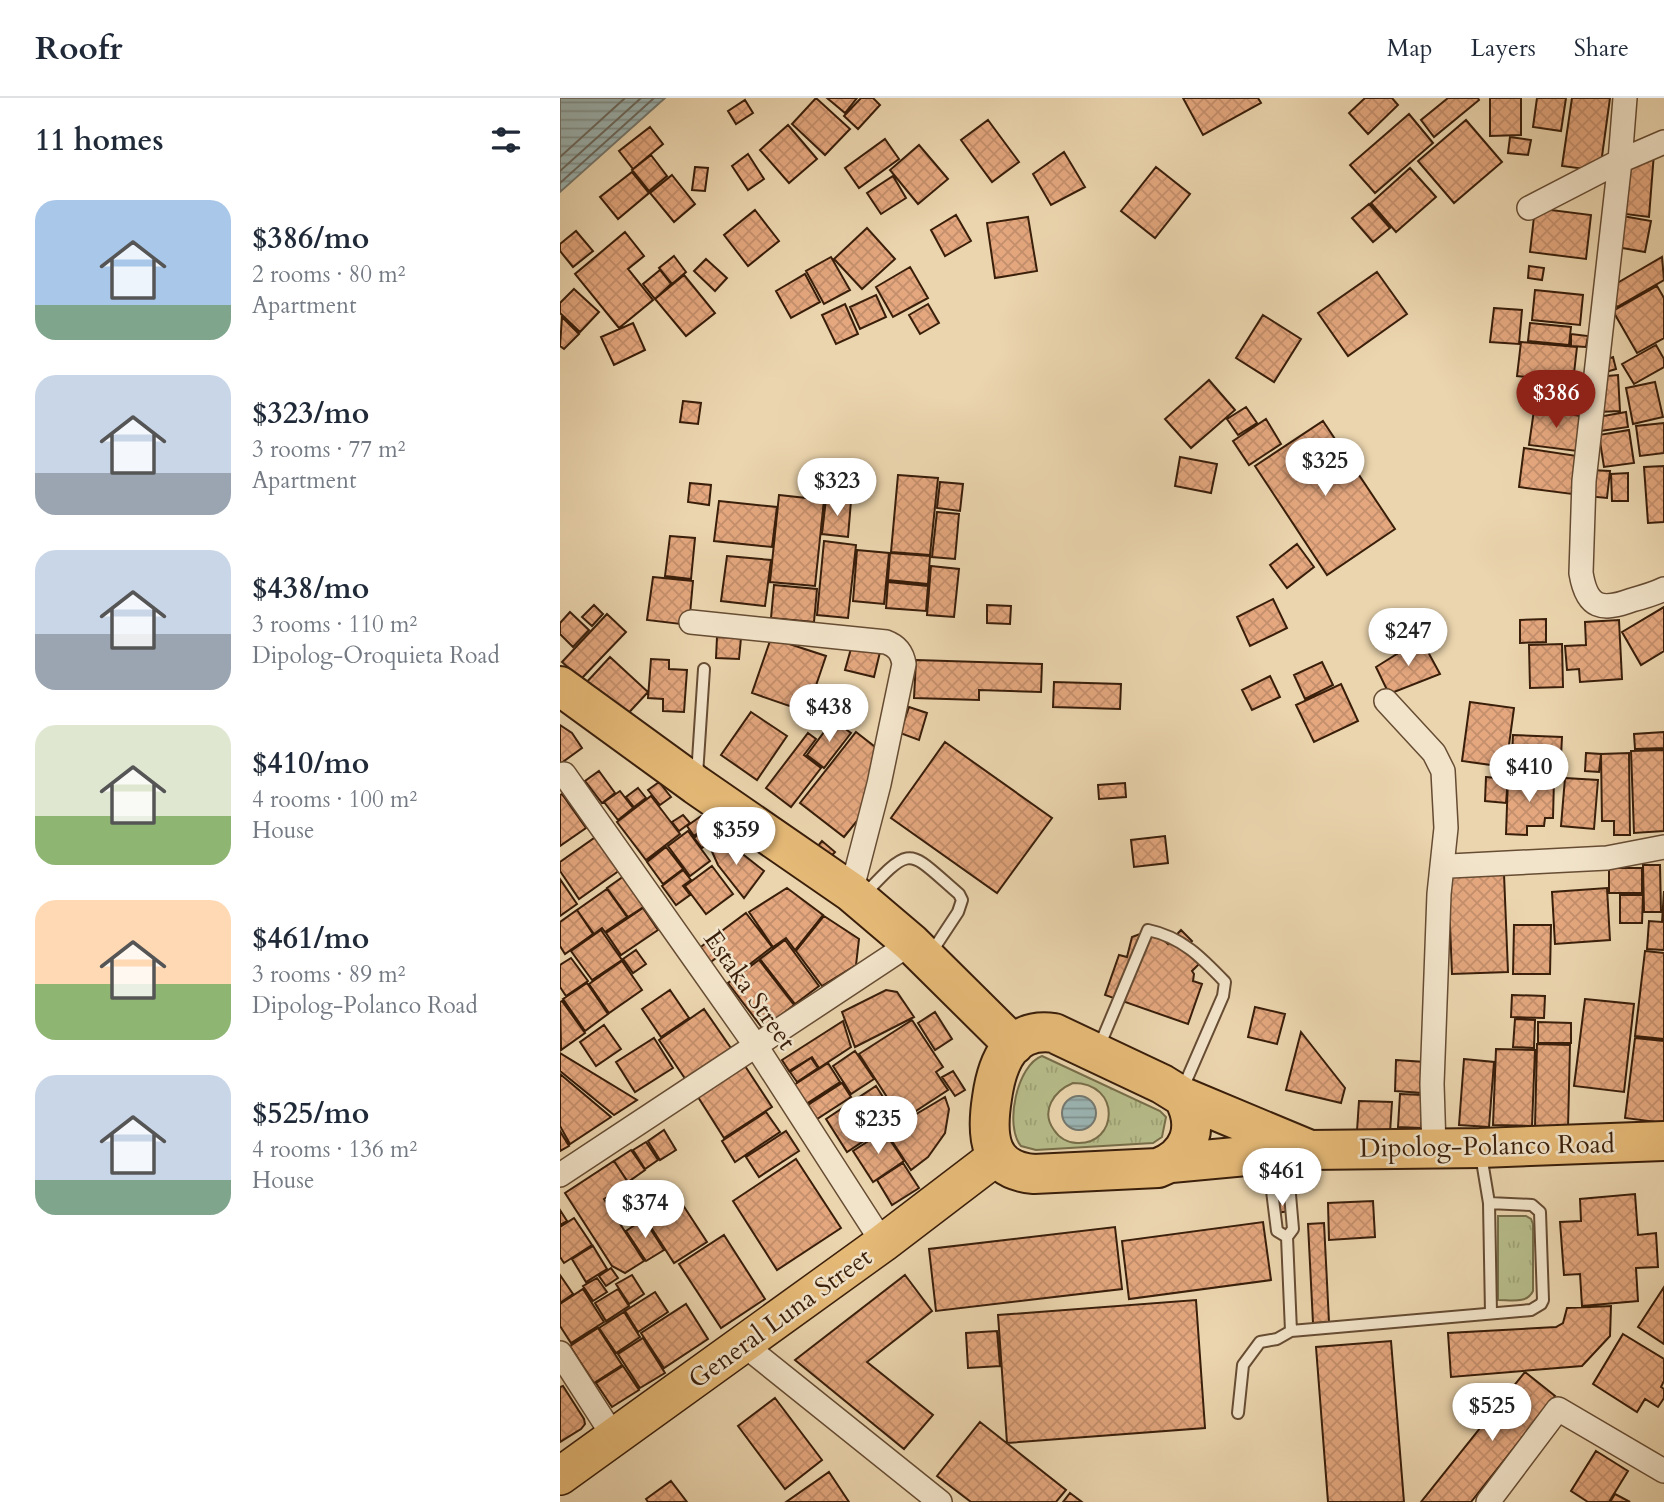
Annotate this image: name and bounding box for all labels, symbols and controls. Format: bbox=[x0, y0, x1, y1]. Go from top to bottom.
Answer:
text: Roofr bbox=[35, 26, 122, 71]
text: Map bbox=[1387, 32, 1433, 65]
text: Layers bbox=[1471, 32, 1536, 65]
text: Share bbox=[1574, 32, 1629, 65]
text: 11 homes bbox=[35, 120, 164, 161]
icon: filters bbox=[487, 121, 525, 159]
text: $386/mo bbox=[252, 218, 369, 259]
icon: home bbox=[91, 228, 175, 312]
text: 2 rooms · 80 m² bbox=[252, 259, 405, 290]
text: Apartment bbox=[252, 290, 356, 321]
pin: $386 bbox=[1515, 370, 1597, 430]
text: $386 bbox=[1532, 377, 1580, 408]
text: $323/mo bbox=[252, 393, 369, 434]
icon: home bbox=[91, 403, 175, 487]
text: 3 rooms · 77 m² bbox=[252, 434, 405, 465]
pin: $325 bbox=[1284, 438, 1366, 498]
text: $325 bbox=[1301, 445, 1349, 476]
pin: $323 bbox=[796, 458, 878, 518]
text: Apartment bbox=[252, 465, 356, 496]
text: $323 bbox=[813, 465, 861, 496]
text: $438/mo bbox=[252, 568, 369, 609]
icon: home bbox=[91, 578, 175, 662]
pin: $247 bbox=[1367, 608, 1449, 668]
text: 3 rooms · 110 m² bbox=[252, 609, 417, 640]
text: $247 bbox=[1384, 615, 1432, 646]
text: Dipolog-Oroquieta Road bbox=[252, 640, 500, 671]
pin: $438 bbox=[788, 684, 870, 744]
text: $438 bbox=[805, 691, 853, 722]
text: $410/mo bbox=[252, 743, 369, 784]
pin: $410 bbox=[1488, 744, 1570, 804]
text: $410 bbox=[1505, 751, 1553, 782]
icon: home bbox=[91, 753, 175, 837]
text: 4 rooms · 100 m² bbox=[252, 784, 417, 815]
pin: $359 bbox=[695, 808, 777, 867]
text: $359 bbox=[712, 814, 760, 845]
text: House bbox=[252, 815, 314, 846]
text: $461/mo bbox=[252, 918, 369, 959]
street label: Estaka Street bbox=[696, 923, 804, 1057]
icon: home bbox=[91, 928, 175, 1012]
text: 3 rooms · 89 m² bbox=[252, 959, 405, 990]
text: Dipolog-Polanco Road bbox=[252, 990, 478, 1021]
text: $525/mo bbox=[252, 1093, 369, 1134]
pin: $235 bbox=[837, 1096, 919, 1156]
icon: home bbox=[91, 1103, 175, 1187]
text: $235 bbox=[854, 1103, 902, 1134]
street label: Dipolog-Polanco Road bbox=[1359, 1126, 1615, 1166]
text: 4 rooms · 136 m² bbox=[252, 1134, 417, 1165]
pin: $461 bbox=[1241, 1148, 1323, 1208]
text: $461 bbox=[1258, 1155, 1306, 1186]
text: House bbox=[252, 1165, 314, 1196]
pin: $374 bbox=[604, 1180, 686, 1240]
text: $374 bbox=[621, 1187, 669, 1218]
street label: General Luna Street bbox=[681, 1240, 879, 1396]
pin: $525 bbox=[1451, 1384, 1533, 1443]
text: $525 bbox=[1468, 1390, 1516, 1421]

